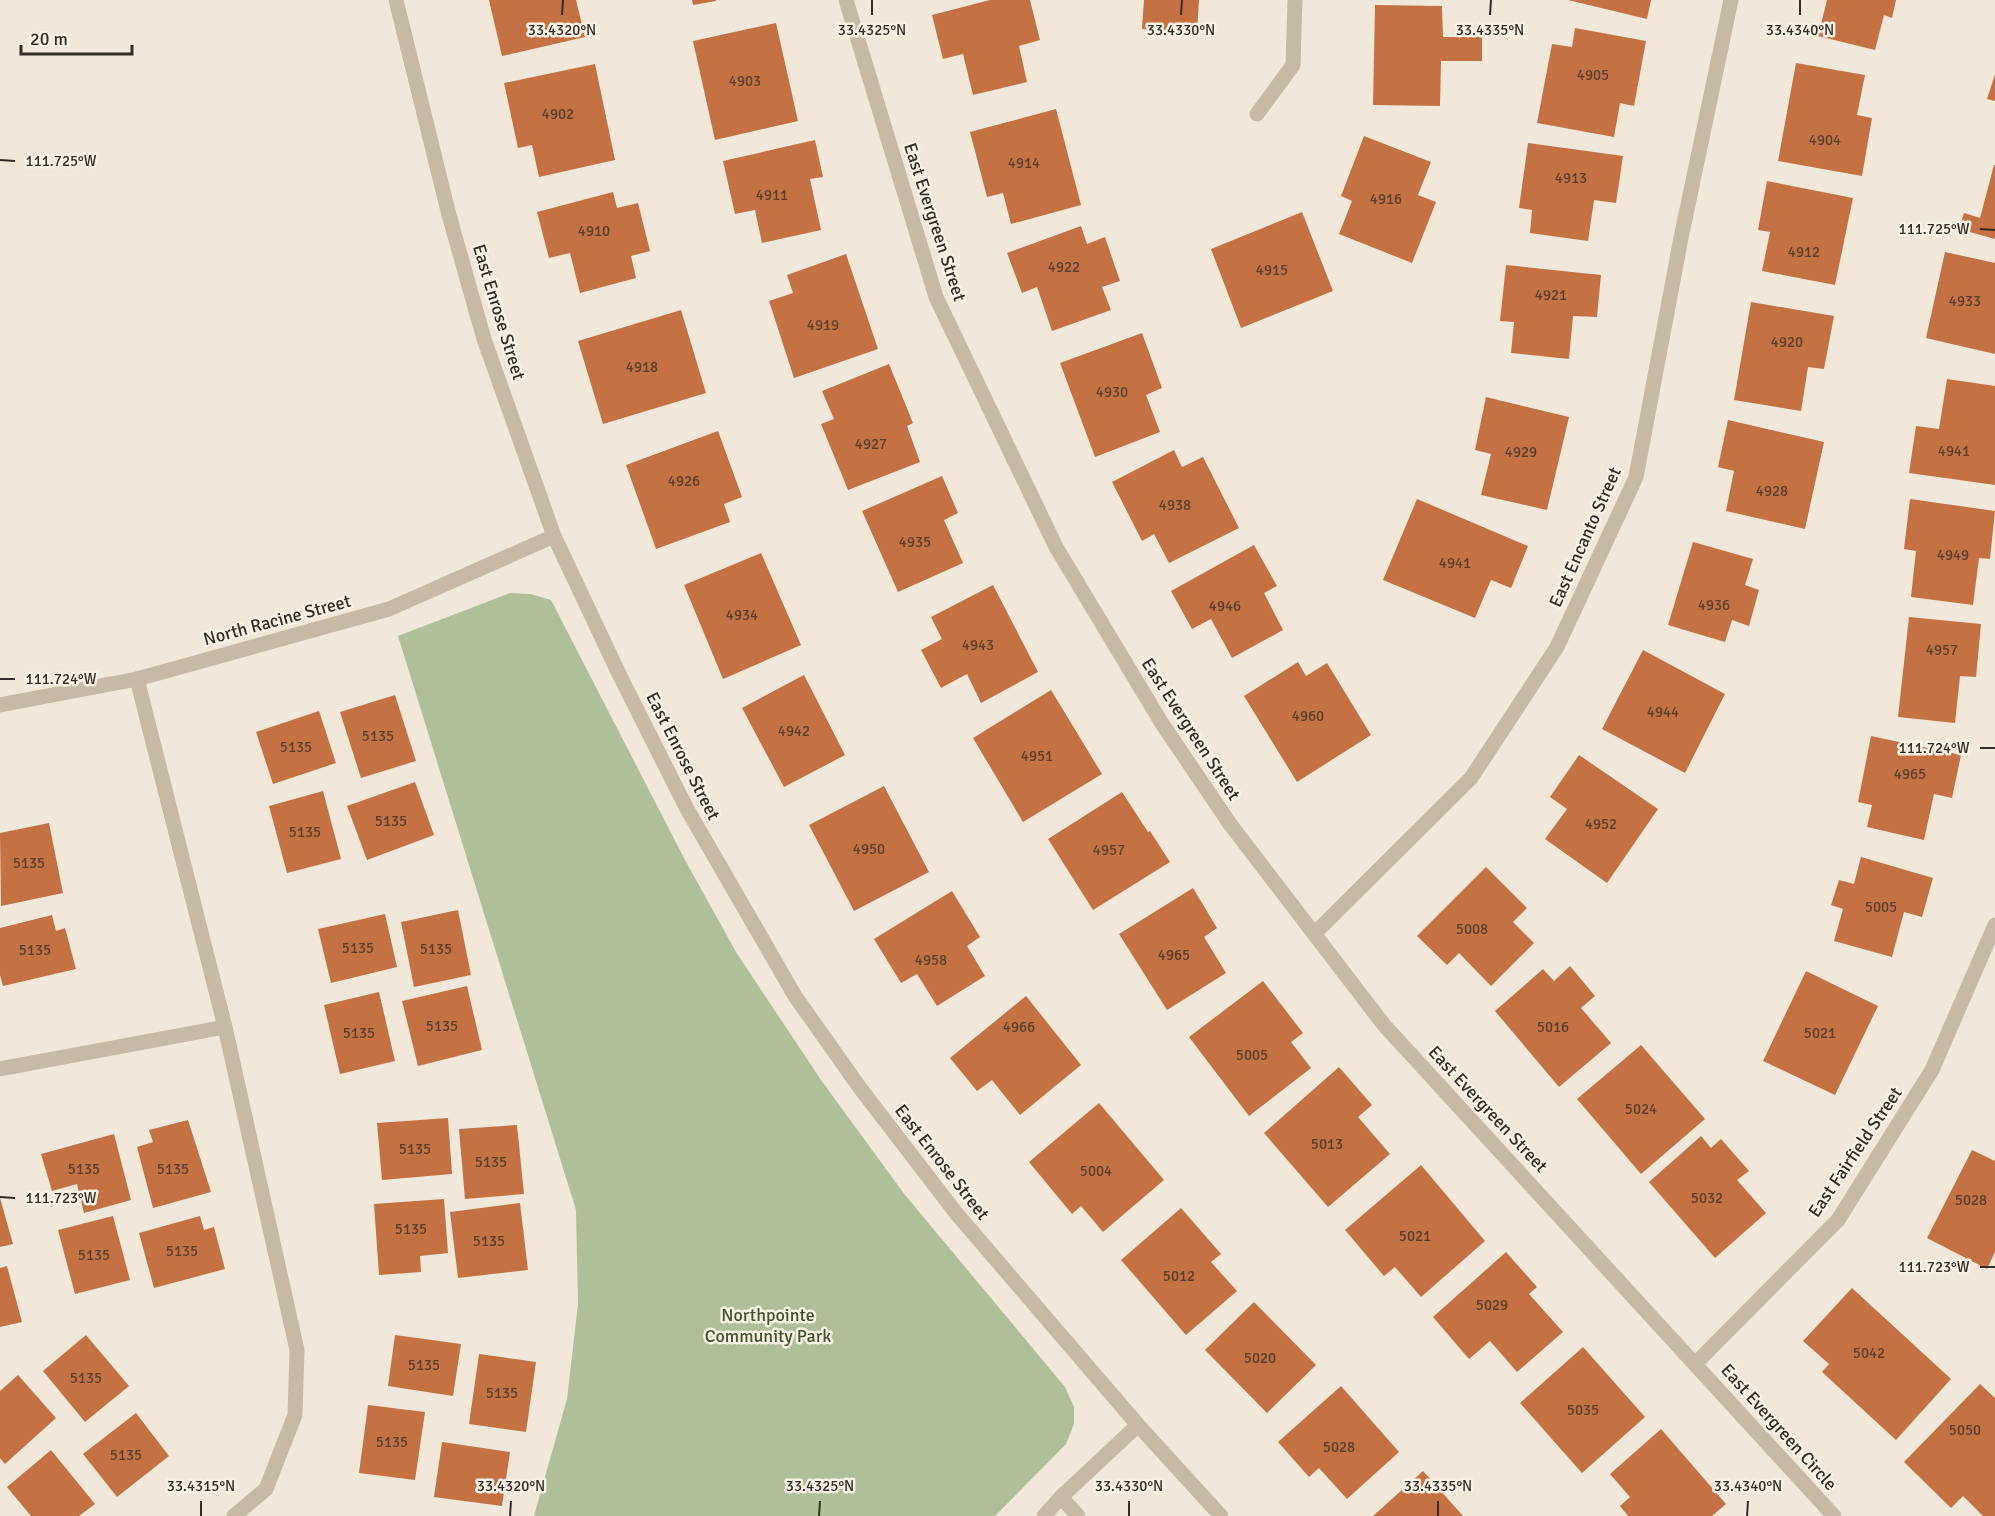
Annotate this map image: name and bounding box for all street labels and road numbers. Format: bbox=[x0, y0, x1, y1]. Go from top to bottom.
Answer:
street label: East Evergreen Street bbox=[899, 140, 971, 304]
street label: East Enrose Street bbox=[468, 241, 530, 383]
street label: East Encanto Street bbox=[1544, 463, 1626, 611]
street label: North Racine Street bbox=[201, 590, 353, 650]
street label: East Evergreen Street bbox=[1137, 654, 1245, 804]
street label: East Enrose Street bbox=[641, 688, 725, 824]
street label: East Evergreen Street bbox=[1424, 1041, 1552, 1177]
street label: East Fairfield Street bbox=[1803, 1083, 1907, 1221]
street label: East Enrose Street bbox=[890, 1100, 994, 1224]
street label: East Evergreen Circle bbox=[1716, 1359, 1842, 1495]

